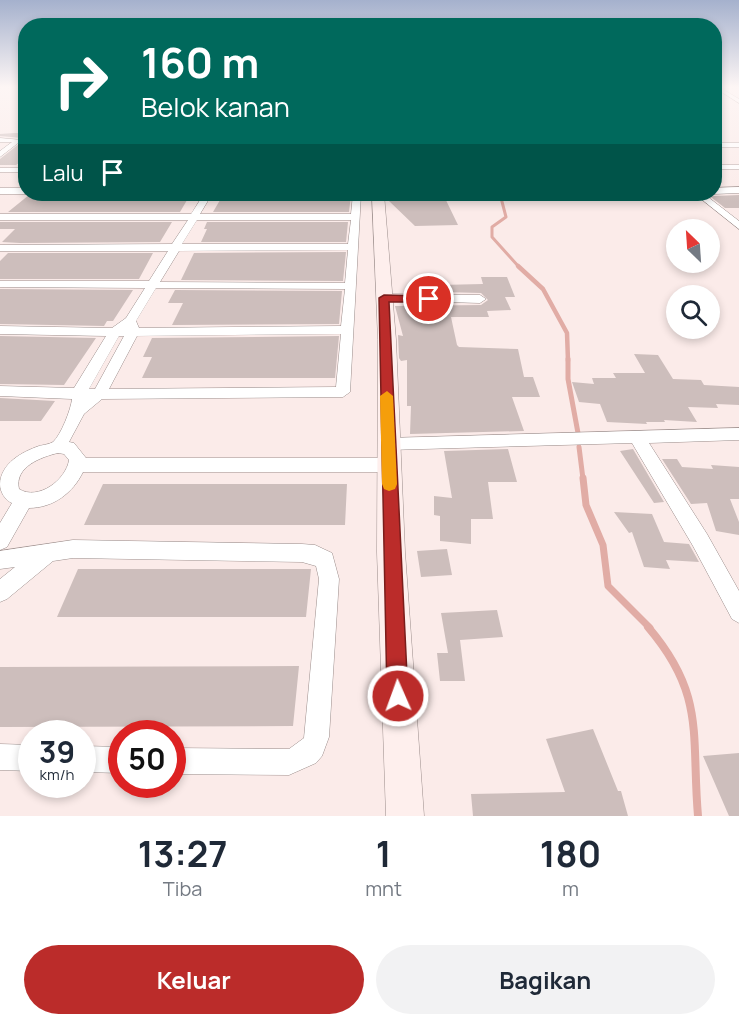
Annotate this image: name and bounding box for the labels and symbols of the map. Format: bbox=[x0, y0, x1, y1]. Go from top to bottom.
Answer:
north arrow bbox=[666, 219, 720, 273]
pin bbox=[403, 273, 454, 324]
position arrow bbox=[366, 664, 430, 728]
speed limit sign: 50 bbox=[108, 720, 186, 798]

